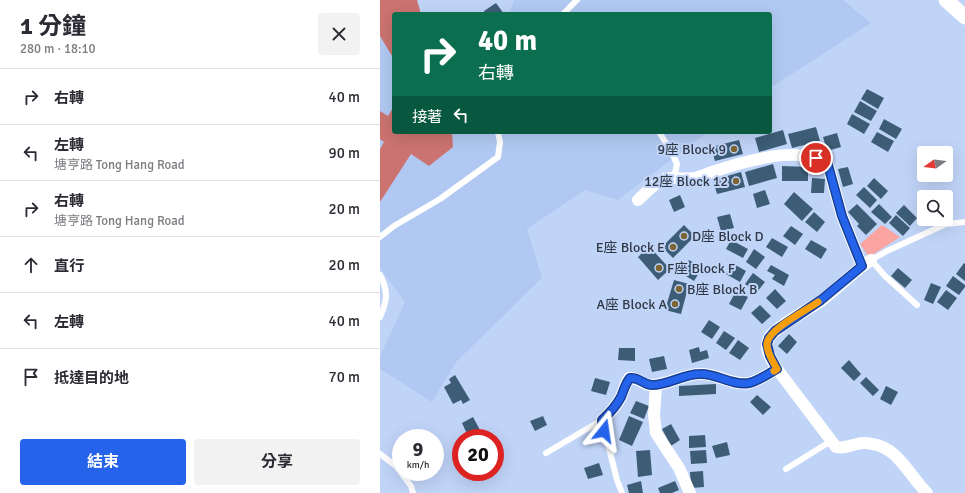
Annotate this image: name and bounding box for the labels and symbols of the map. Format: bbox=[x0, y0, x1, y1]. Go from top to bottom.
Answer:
place label: 9座 Block 9 bbox=[657, 141, 726, 158]
pin bbox=[799, 141, 833, 175]
marker: 9座 Block 9 bbox=[729, 144, 739, 154]
north arrow bbox=[917, 146, 953, 182]
place label: 12座 Block 12 bbox=[644, 173, 728, 190]
marker: 12座 Block 12 bbox=[731, 176, 741, 186]
place label: D座 Block D bbox=[692, 228, 764, 245]
marker: D座 Block D bbox=[679, 231, 689, 241]
place label: E座 Block E bbox=[596, 239, 665, 256]
marker: E座 Block E bbox=[668, 242, 678, 252]
place label: F座 Block F bbox=[667, 260, 735, 277]
marker: F座 Block F bbox=[654, 263, 664, 273]
place label: B座 Block B bbox=[687, 281, 757, 298]
marker: B座 Block B bbox=[674, 284, 684, 294]
place label: A座 Block A bbox=[596, 296, 667, 313]
marker: A座 Block A bbox=[670, 299, 680, 309]
position arrow bbox=[583, 410, 625, 452]
speed limit sign: 20 bbox=[452, 429, 504, 481]

